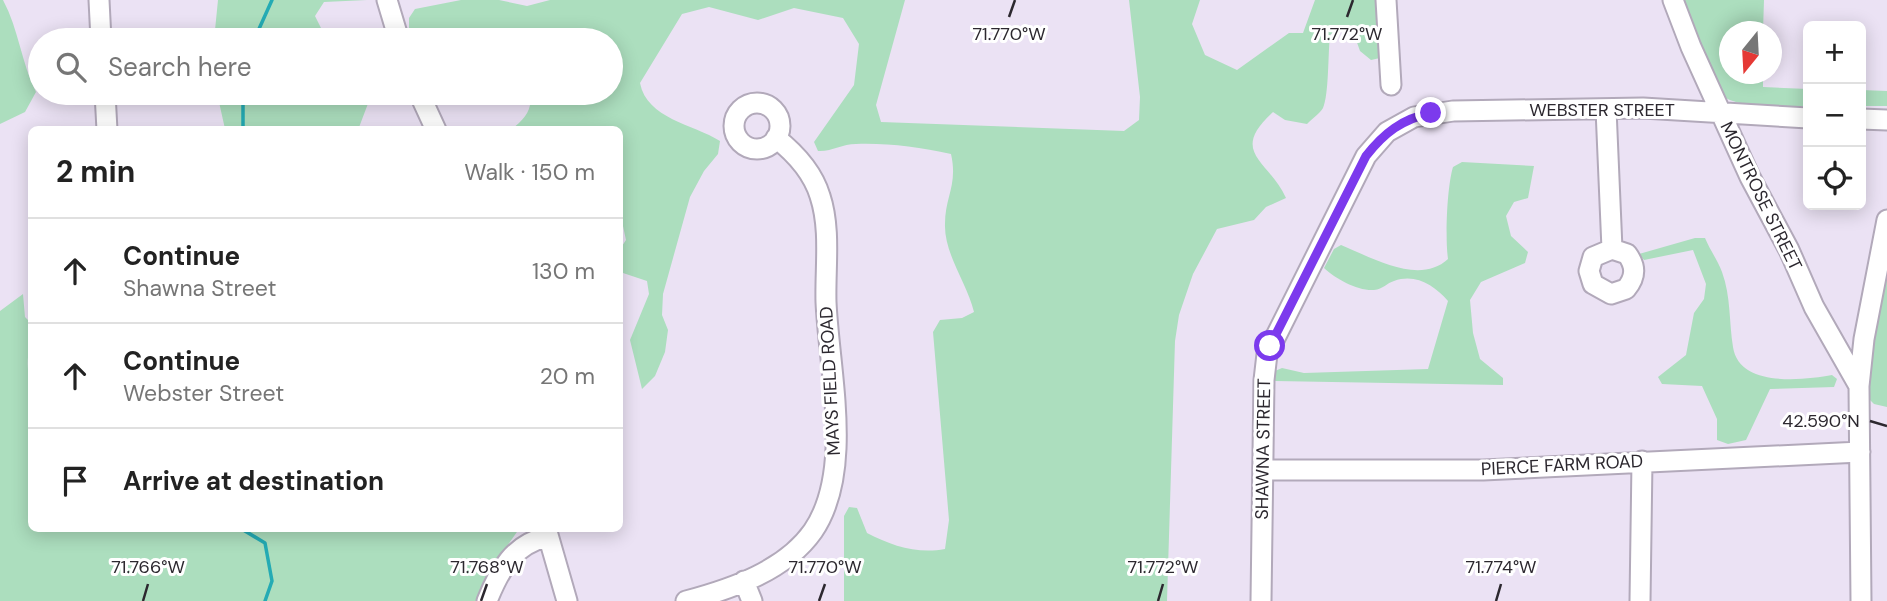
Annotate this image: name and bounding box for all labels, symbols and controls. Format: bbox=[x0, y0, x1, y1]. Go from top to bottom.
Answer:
north arrow bbox=[1719, 21, 1782, 84]
map controls bbox=[1803, 21, 1866, 210]
button: + bbox=[1803, 21, 1866, 84]
text: 71.770°W bbox=[972, 22, 1046, 46]
text: 71.772°W bbox=[1311, 22, 1383, 46]
search box bbox=[28, 28, 623, 105]
icon: search bbox=[52, 48, 90, 86]
text: Search here bbox=[108, 50, 251, 84]
button: − bbox=[1803, 84, 1866, 147]
route end bbox=[1415, 97, 1446, 128]
street label: WEBSTER STREET bbox=[1529, 98, 1675, 122]
street label: MONTROSE STREET bbox=[1714, 117, 1808, 275]
button: locate bbox=[1803, 147, 1866, 210]
text: 2 min bbox=[56, 152, 135, 191]
text: Walk · 150 m bbox=[464, 157, 595, 187]
text: Continue bbox=[123, 239, 240, 273]
icon: ahead bbox=[56, 252, 94, 290]
text: 130 m bbox=[532, 256, 595, 286]
text: Shawna Street bbox=[123, 273, 276, 303]
street label: MAYS FIELD ROAD bbox=[814, 306, 846, 456]
route start bbox=[1254, 330, 1285, 361]
text: Continue bbox=[123, 344, 240, 378]
icon: ahead bbox=[56, 357, 94, 395]
text: 20 m bbox=[540, 361, 595, 391]
text: Webster Street bbox=[123, 378, 284, 408]
street label: SHAWNA STREET bbox=[1250, 378, 1276, 520]
text: 42.590°N bbox=[1782, 409, 1860, 433]
street label: PIERCE FARM ROAD bbox=[1480, 449, 1644, 481]
icon: arrive bbox=[56, 462, 94, 500]
text: Arrive at destination bbox=[123, 464, 384, 498]
text: 71.766°W bbox=[111, 555, 185, 579]
text: 71.768°W bbox=[450, 555, 524, 579]
text: 71.770°W bbox=[788, 555, 862, 579]
text: 71.772°W bbox=[1127, 555, 1199, 579]
text: 71.774°W bbox=[1465, 555, 1537, 579]

